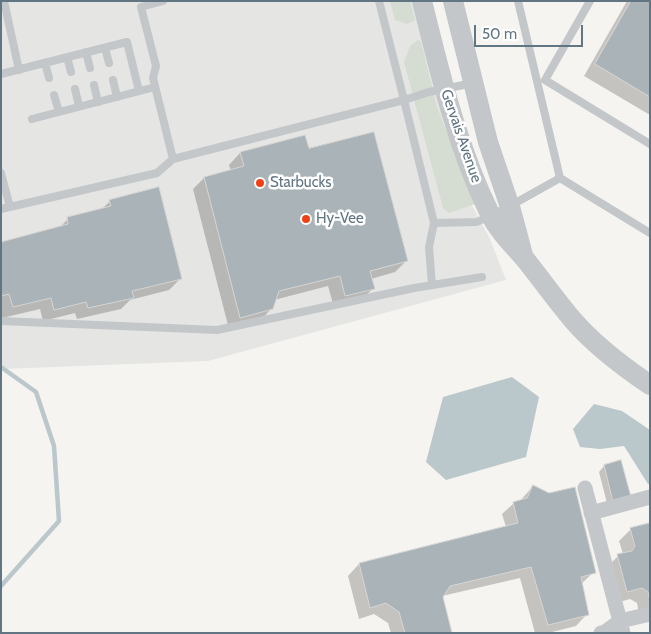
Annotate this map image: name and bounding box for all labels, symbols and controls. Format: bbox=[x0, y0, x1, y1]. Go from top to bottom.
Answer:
scale bar bbox=[476, 15, 585, 47]
text: 50 m bbox=[482, 25, 517, 43]
street label: Gervais Avenue bbox=[437, 87, 485, 185]
place label: Starbucks bbox=[270, 174, 331, 192]
marker: Starbucks bbox=[254, 177, 266, 189]
place label: Hy-Vee bbox=[316, 210, 364, 228]
marker: Hy-Vee bbox=[300, 213, 312, 225]

